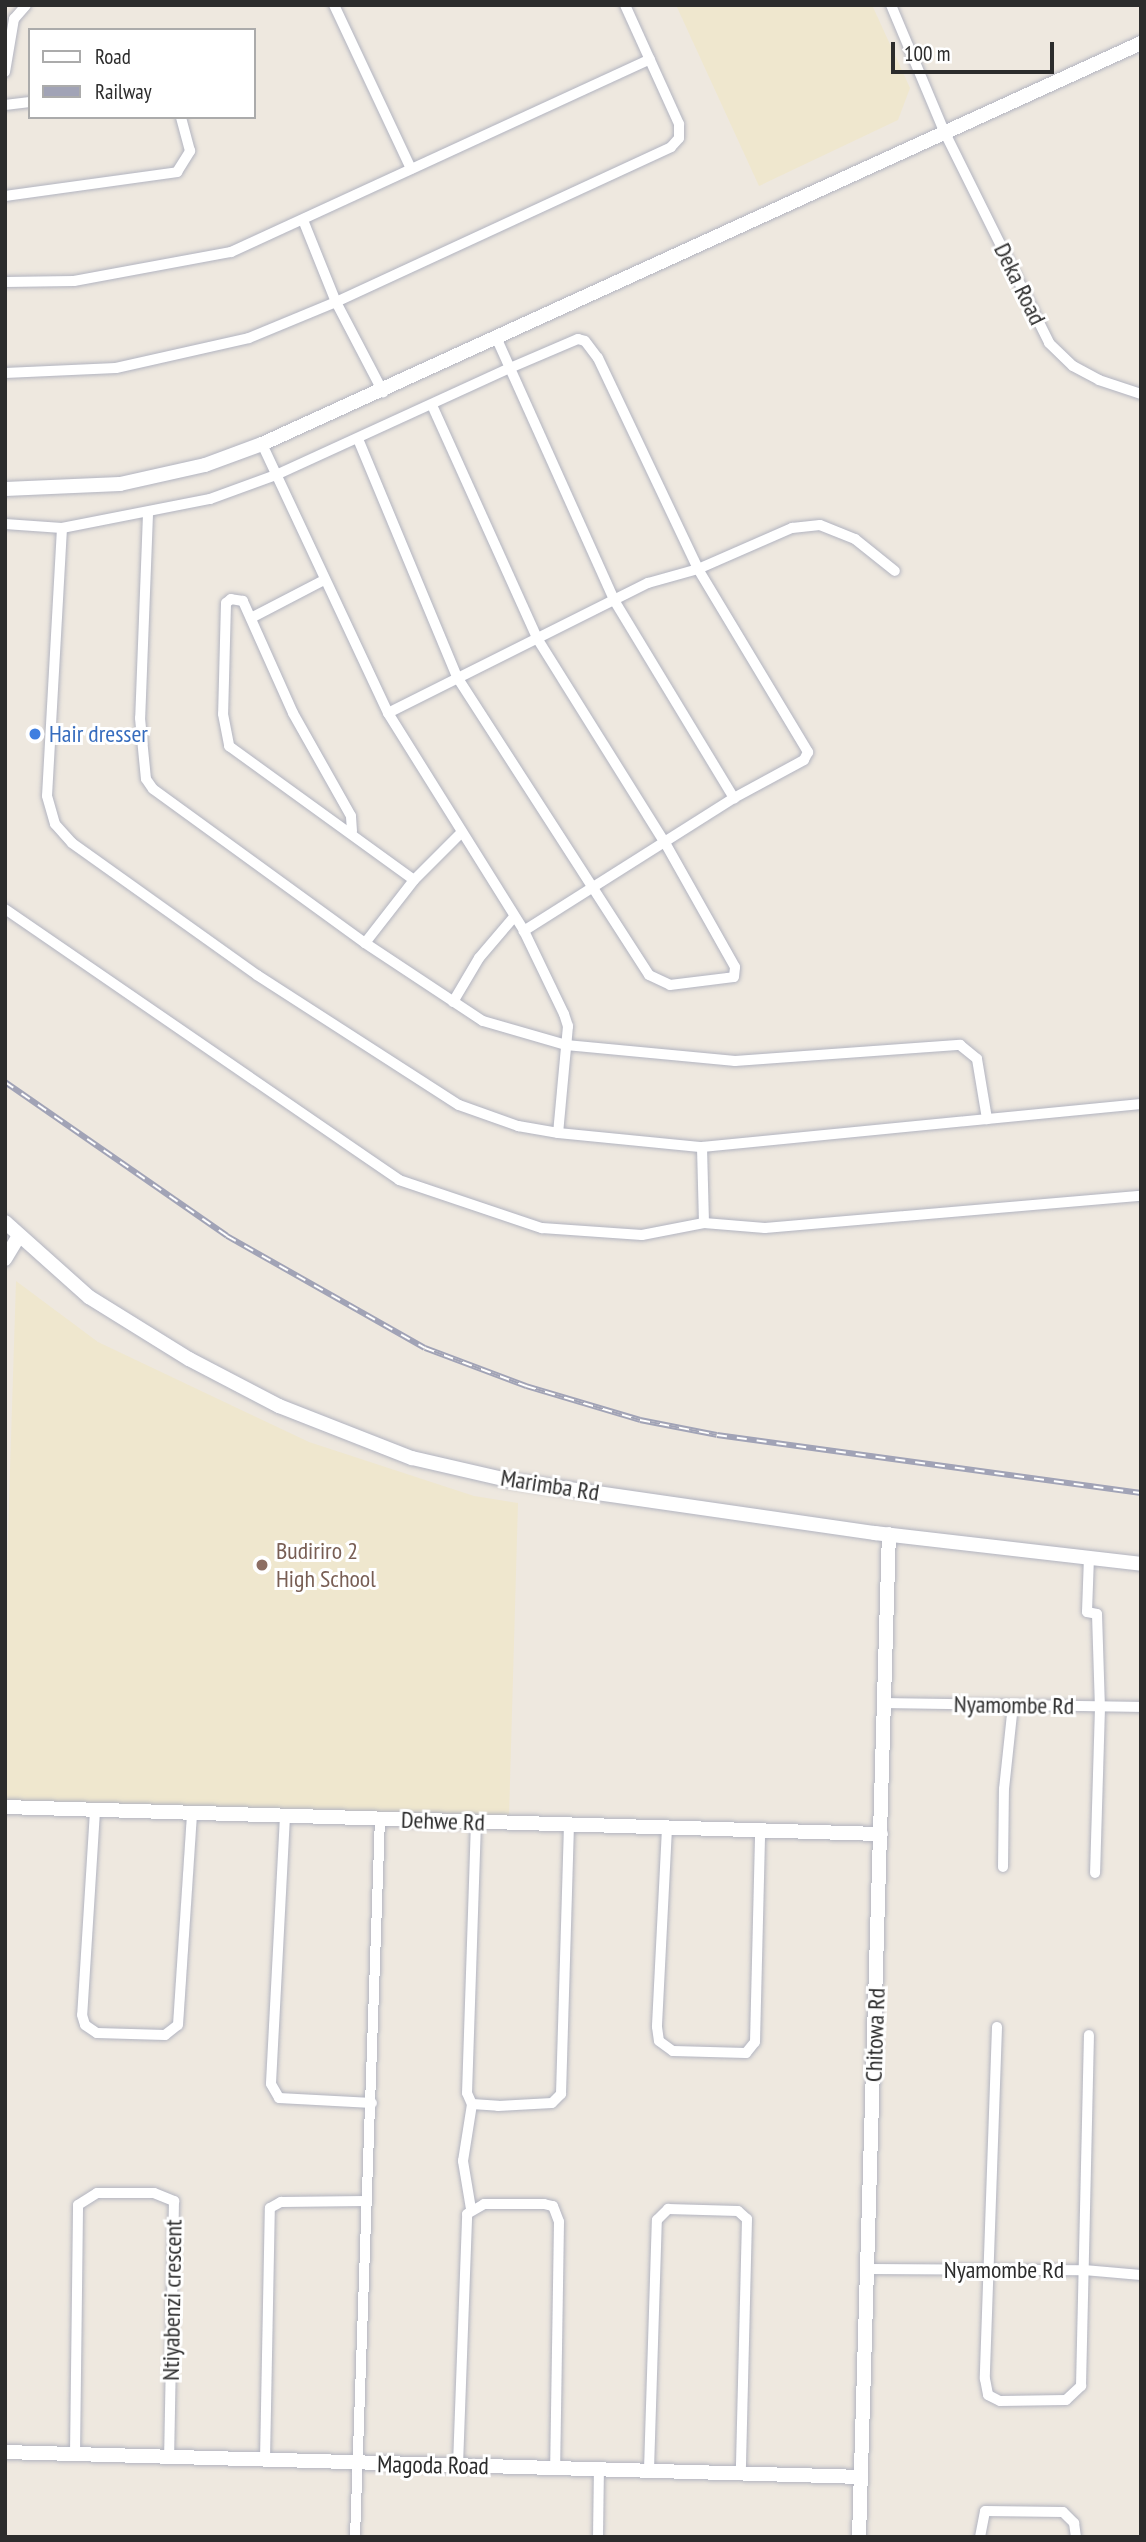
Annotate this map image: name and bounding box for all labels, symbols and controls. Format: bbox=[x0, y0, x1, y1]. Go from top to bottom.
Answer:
legend bbox=[28, 28, 256, 119]
scale bar bbox=[894, 28, 1057, 72]
text: 100 m bbox=[904, 40, 950, 67]
text: Road bbox=[95, 43, 131, 70]
text: Railway bbox=[95, 78, 152, 105]
street label: Deka Road bbox=[988, 238, 1052, 330]
place label: Hair dresser bbox=[49, 720, 148, 748]
marker: Hair dresser bbox=[27, 726, 43, 742]
street label: Marimba Rd bbox=[499, 1463, 601, 1507]
place label: Budiriro 2 High School bbox=[276, 1537, 376, 1593]
marker: Budiriro 2 High School bbox=[254, 1557, 270, 1573]
street label: Nyamombe Rd bbox=[954, 1690, 1074, 1720]
street label: Dehwe Rd bbox=[401, 1805, 485, 1837]
street label: Chitowa Rd bbox=[859, 1987, 891, 2083]
street label: Ntiyabenzi crescent bbox=[156, 2219, 188, 2381]
street label: Nyamombe Rd bbox=[944, 2256, 1064, 2284]
street label: Magoda Road bbox=[377, 2450, 489, 2480]

